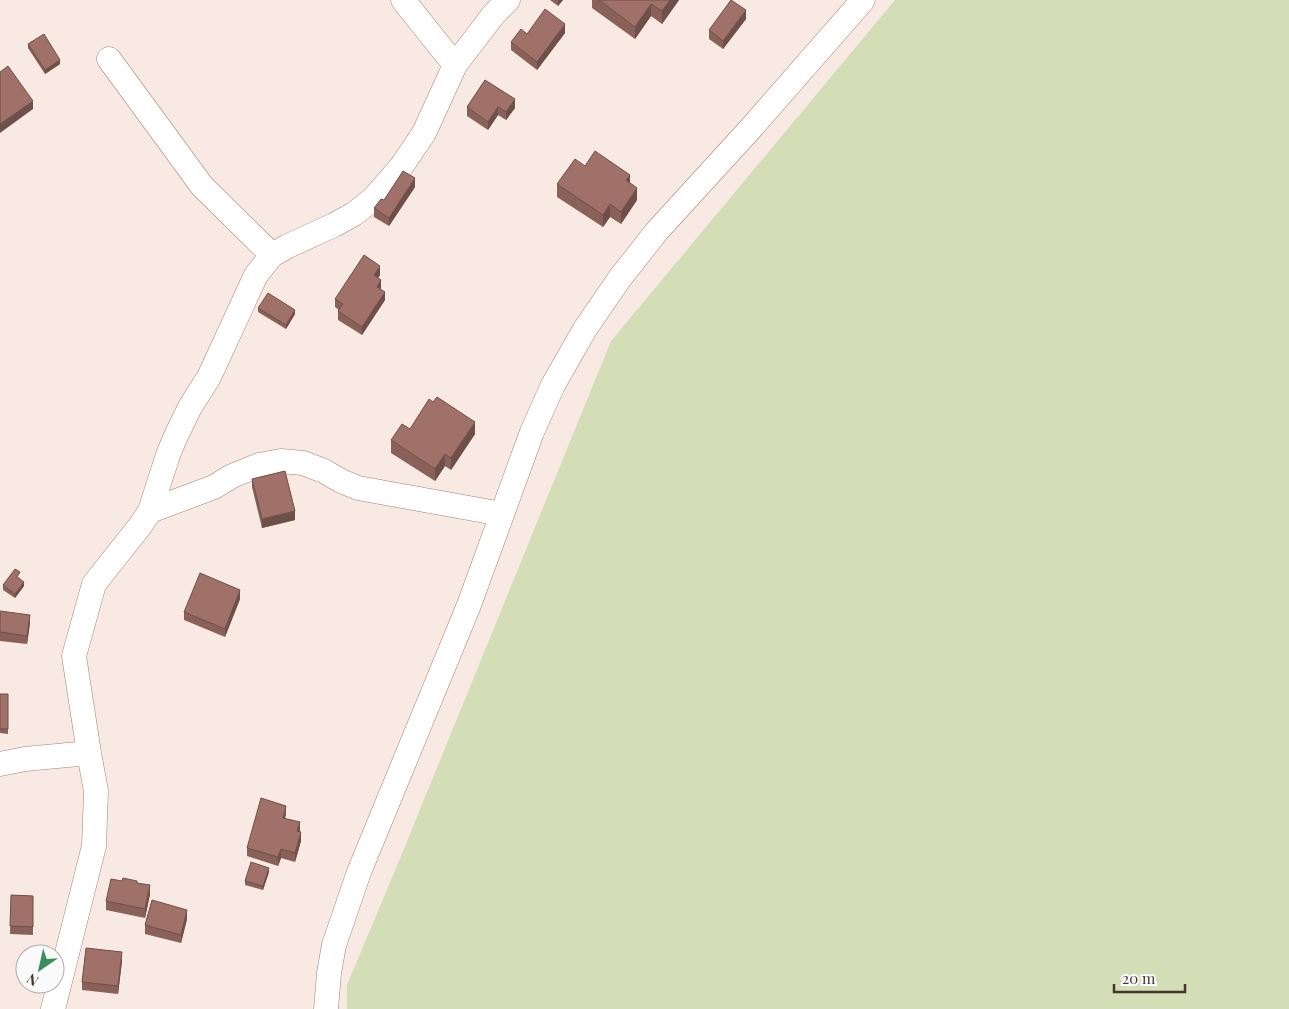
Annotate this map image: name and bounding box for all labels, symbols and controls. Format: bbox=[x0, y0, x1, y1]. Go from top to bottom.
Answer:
north arrow bbox=[15, 944, 65, 994]
scale bar bbox=[1114, 962, 1185, 994]
text: 20 m bbox=[1122, 968, 1156, 988]
text: N bbox=[23, 969, 42, 991]

